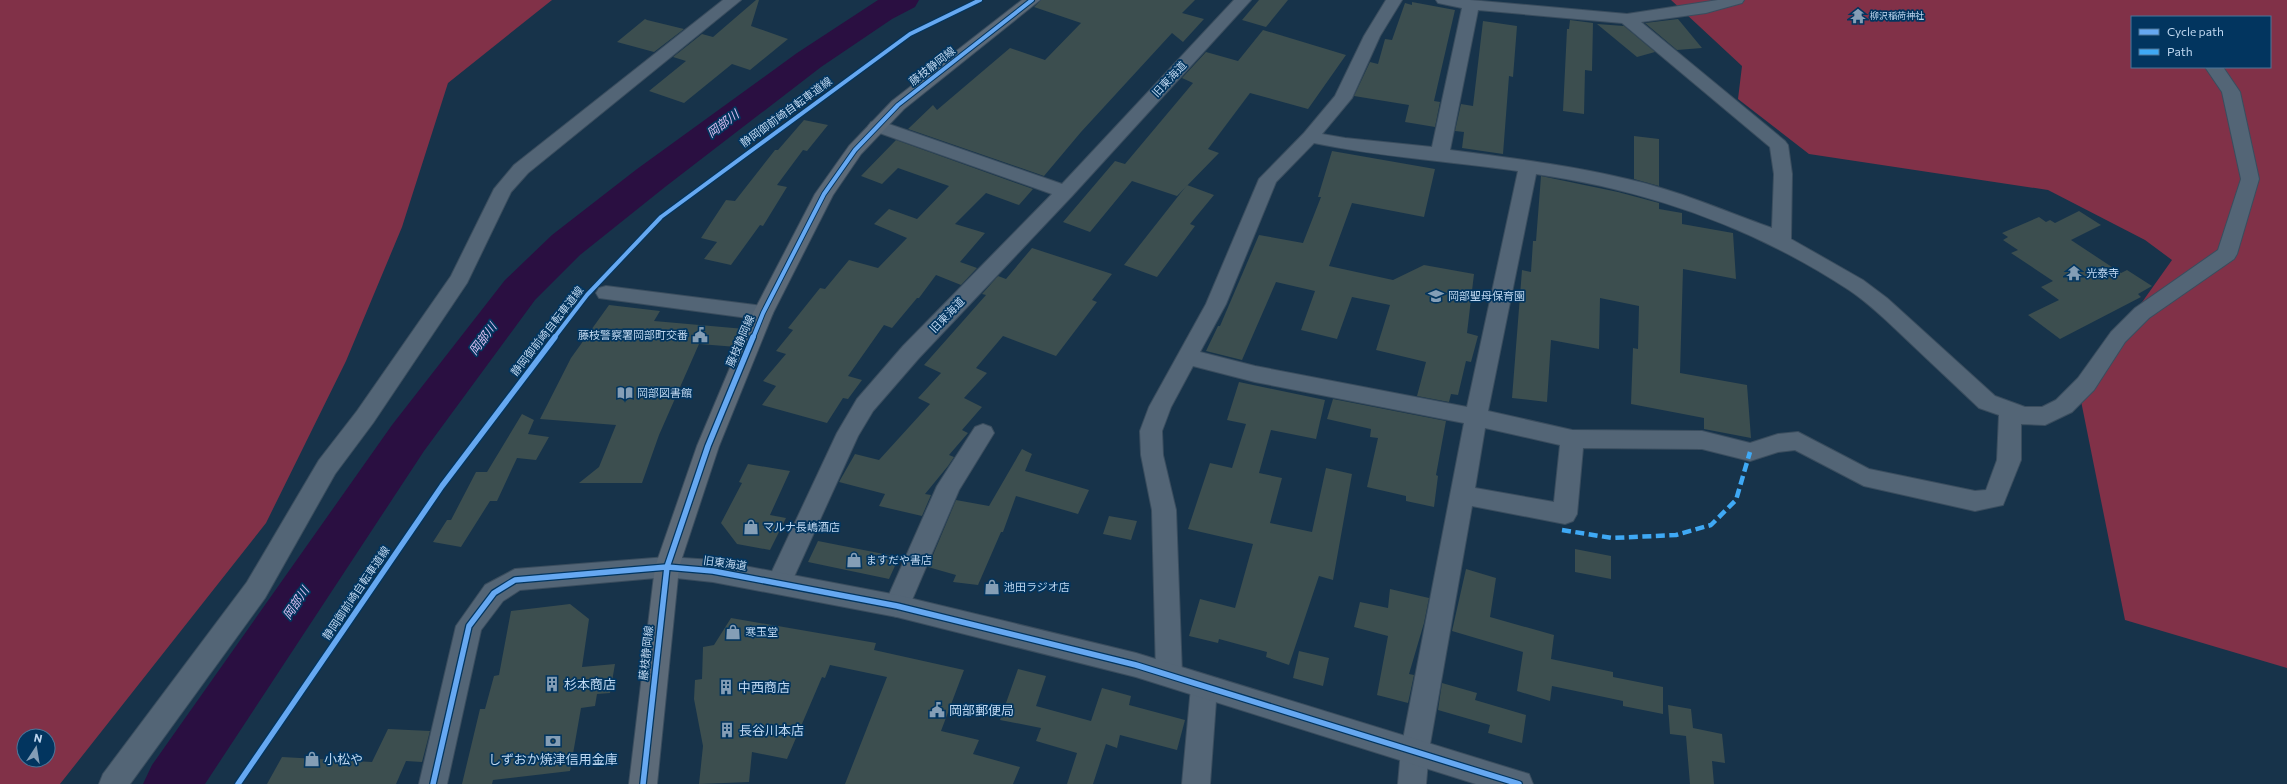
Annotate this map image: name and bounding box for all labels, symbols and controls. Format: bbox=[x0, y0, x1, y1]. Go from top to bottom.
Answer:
temple icon: 柳沢稲荷神社 bbox=[1849, 7, 1867, 25]
place label: 柳沢稲荷神社 bbox=[1870, 10, 1924, 21]
legend bbox=[2131, 16, 2271, 68]
text: Cycle path bbox=[2167, 24, 2224, 38]
street label: 藤枝静岡線 bbox=[906, 44, 957, 88]
text: Path bbox=[2167, 44, 2193, 58]
street label: 旧東海道 bbox=[1149, 58, 1188, 99]
street label: 静岡御前崎自転車道線 bbox=[737, 74, 834, 149]
water label: 岡部川 bbox=[704, 106, 743, 140]
temple icon: 光泰寺 bbox=[2065, 264, 2083, 282]
place label: 光泰寺 bbox=[2086, 266, 2119, 279]
street label: 静岡御前崎自転車道線 bbox=[508, 283, 586, 378]
school or university icon: 岡部聖母保育園 bbox=[1427, 287, 1445, 305]
place label: 岡部聖母保育園 bbox=[1448, 289, 1525, 302]
street label: 旧東海道 bbox=[927, 294, 967, 335]
street label: 藤枝静岡線 bbox=[723, 313, 756, 369]
water label: 岡部川 bbox=[466, 318, 500, 357]
public building icon: 藤枝警察署岡部町交番 bbox=[691, 326, 709, 344]
place label: 藤枝警察署岡部町交番 bbox=[578, 328, 688, 341]
library icon: 岡部図書館 bbox=[616, 384, 634, 402]
place label: 岡部図書館 bbox=[637, 386, 692, 399]
shop icon: マルナ長嶋酒店 bbox=[742, 518, 760, 536]
place label: マルナ長嶋酒店 bbox=[763, 520, 840, 533]
street label: 静岡御前崎自転車道線 bbox=[319, 543, 392, 642]
shop icon: ますだや書店 bbox=[845, 551, 863, 569]
street label: 旧東海道 bbox=[702, 553, 748, 572]
place label: ますだや書店 bbox=[866, 553, 932, 566]
shop icon: 池田ラジオ店 bbox=[983, 578, 1001, 596]
place label: 池田ラジオ店 bbox=[1004, 580, 1070, 593]
water label: 岡部川 bbox=[279, 582, 312, 621]
shop icon: 寒玉堂 bbox=[724, 623, 742, 641]
street label: 藤枝静岡線 bbox=[636, 625, 655, 681]
place label: 寒玉堂 bbox=[745, 625, 778, 638]
building icon: 杉本商店 bbox=[543, 675, 561, 693]
place label: 杉本商店 bbox=[564, 676, 616, 692]
building icon: 中西商店 bbox=[717, 678, 735, 696]
place label: 中西商店 bbox=[738, 679, 790, 695]
public building icon: 岡部郵便局 bbox=[928, 701, 946, 719]
place label: 岡部郵便局 bbox=[949, 702, 1014, 718]
building icon: 長谷川本店 bbox=[718, 721, 736, 739]
place label: 長谷川本店 bbox=[739, 722, 804, 738]
north arrow bbox=[16, 728, 56, 768]
text: N bbox=[33, 731, 44, 745]
bank icon: しずおか焼津信用金庫 bbox=[544, 732, 562, 750]
shop icon: 小松や bbox=[303, 750, 321, 768]
place label: 小松や bbox=[324, 751, 363, 767]
place label: しずおか焼津信用金庫 bbox=[488, 751, 618, 767]

